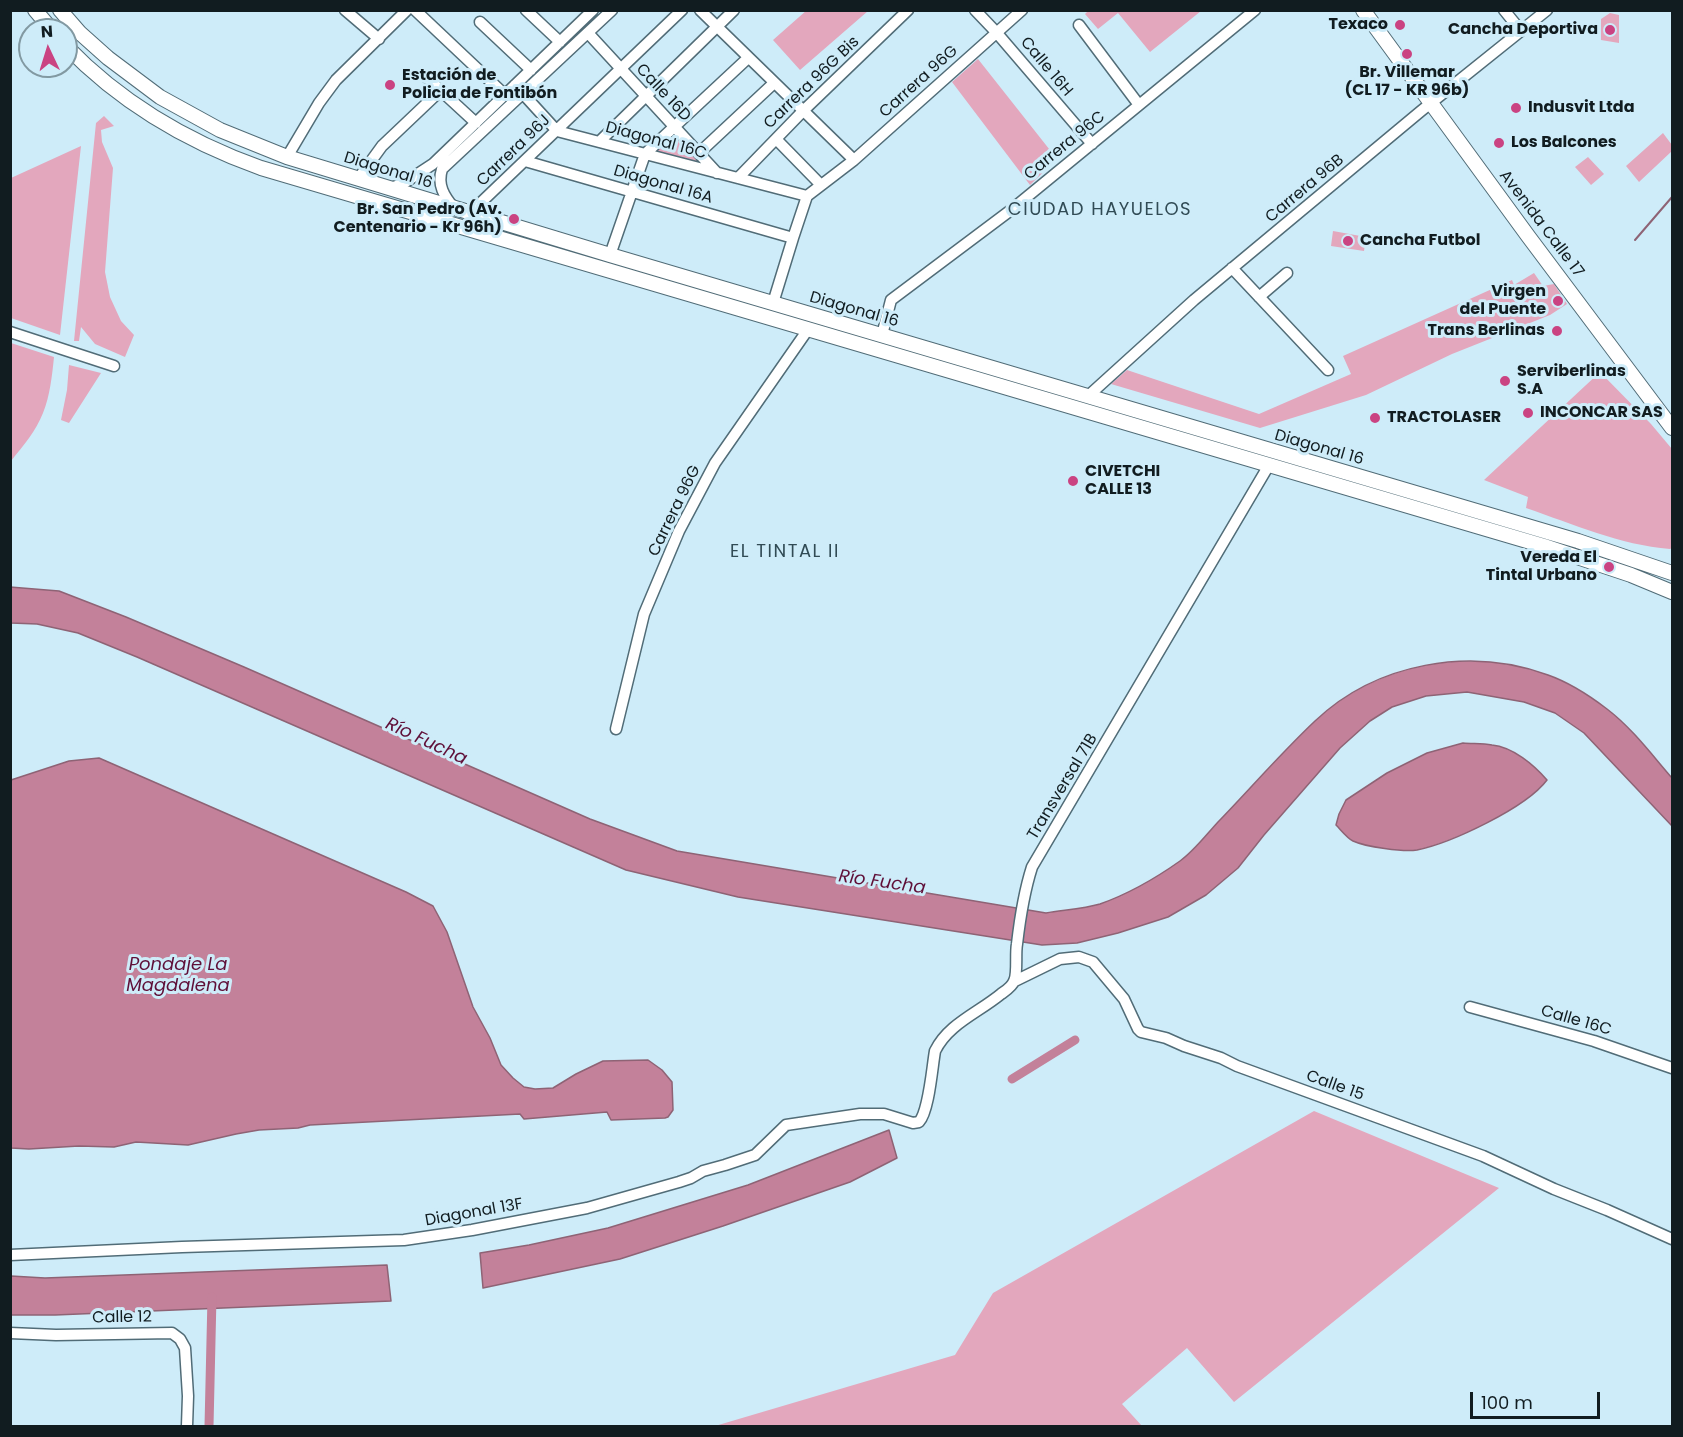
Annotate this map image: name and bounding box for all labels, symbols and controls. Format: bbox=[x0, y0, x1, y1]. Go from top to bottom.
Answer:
place label: Texaco bbox=[1329, 15, 1388, 35]
north arrow bbox=[18, 18, 78, 78]
marker: Texaco bbox=[1393, 18, 1407, 32]
text: N bbox=[40, 20, 54, 43]
place label: Cancha Deportiva bbox=[1448, 20, 1598, 40]
marker: Cancha Deportiva bbox=[1603, 23, 1617, 37]
street label: Carrera 96G Bis bbox=[760, 33, 864, 133]
street label: Calle 16H bbox=[1016, 33, 1076, 101]
street label: Carrera 96G bbox=[876, 42, 962, 122]
marker: Br. Villemar (CL 17 - KR 96b) bbox=[1400, 47, 1414, 61]
street label: Calle 16D bbox=[631, 60, 695, 126]
place label: Br. Villemar (CL 17 - KR 96b) bbox=[1345, 63, 1469, 101]
place label: Estación de Policia de Fontibón bbox=[402, 66, 557, 104]
marker: Estación de Policia de Fontibón bbox=[383, 78, 397, 92]
place label: Indusvit Ltda bbox=[1528, 98, 1635, 118]
marker: Indusvit Ltda bbox=[1509, 101, 1523, 115]
street label: Carrera 96C bbox=[1021, 107, 1109, 185]
street label: Carrera 96J bbox=[473, 111, 555, 191]
street label: Diagonal 16C bbox=[603, 118, 709, 164]
place label: Los Balcones bbox=[1511, 133, 1617, 153]
marker: Los Balcones bbox=[1492, 136, 1506, 150]
street label: Diagonal 16 bbox=[341, 148, 435, 194]
street label: Carrera 96B bbox=[1262, 151, 1348, 227]
street label: Diagonal 16A bbox=[611, 162, 715, 208]
street label: Avenida Calle 17 bbox=[1495, 167, 1587, 281]
district label: CIUDAD HAYUELOS bbox=[1008, 199, 1192, 221]
place label: Br. San Pedro (Av. Centenario - Kr 96h) bbox=[334, 200, 502, 238]
marker: Br. San Pedro (Av. Centenario - Kr 96h) bbox=[507, 212, 521, 226]
place label: Cancha Futbol bbox=[1360, 231, 1480, 251]
marker: Cancha Futbol bbox=[1341, 234, 1355, 248]
place label: Virgen del Puente bbox=[1459, 282, 1546, 320]
street label: Diagonal 16 bbox=[807, 288, 901, 332]
marker: Virgen del Puente bbox=[1551, 294, 1565, 308]
place label: Trans Berlinas bbox=[1427, 321, 1545, 341]
marker: Trans Berlinas bbox=[1550, 324, 1564, 338]
place label: Serviberlinas S.A bbox=[1517, 362, 1626, 400]
marker: Serviberlinas S.A bbox=[1498, 374, 1512, 388]
place label: INCONCAR SAS bbox=[1540, 403, 1663, 423]
marker: INCONCAR SAS bbox=[1521, 406, 1535, 420]
place label: TRACTOLASER bbox=[1387, 408, 1501, 428]
marker: TRACTOLASER bbox=[1368, 411, 1382, 425]
street label: Diagonal 16 bbox=[1272, 426, 1366, 470]
street label: Carrera 96G bbox=[645, 462, 705, 560]
place label: CIVETCHI CALLE 13 bbox=[1085, 462, 1160, 500]
marker: CIVETCHI CALLE 13 bbox=[1066, 474, 1080, 488]
district label: EL TINTAL II bbox=[730, 541, 840, 563]
place label: Vereda El Tintal Urbano bbox=[1486, 548, 1597, 586]
marker: Vereda El Tintal Urbano bbox=[1602, 560, 1616, 574]
water label: Río Fucha bbox=[382, 714, 470, 770]
street label: Transversal 71B bbox=[1024, 731, 1102, 843]
water label: Río Fucha bbox=[837, 866, 927, 900]
water label: Pondaje La Magdalena bbox=[126, 954, 230, 996]
street label: Calle 16C bbox=[1538, 1002, 1614, 1040]
street label: Calle 15 bbox=[1303, 1067, 1367, 1105]
street label: Diagonal 13F bbox=[424, 1195, 524, 1231]
street label: Calle 12 bbox=[92, 1308, 152, 1328]
scale bar bbox=[1473, 1380, 1604, 1418]
text: 100 m bbox=[1481, 1390, 1533, 1415]

